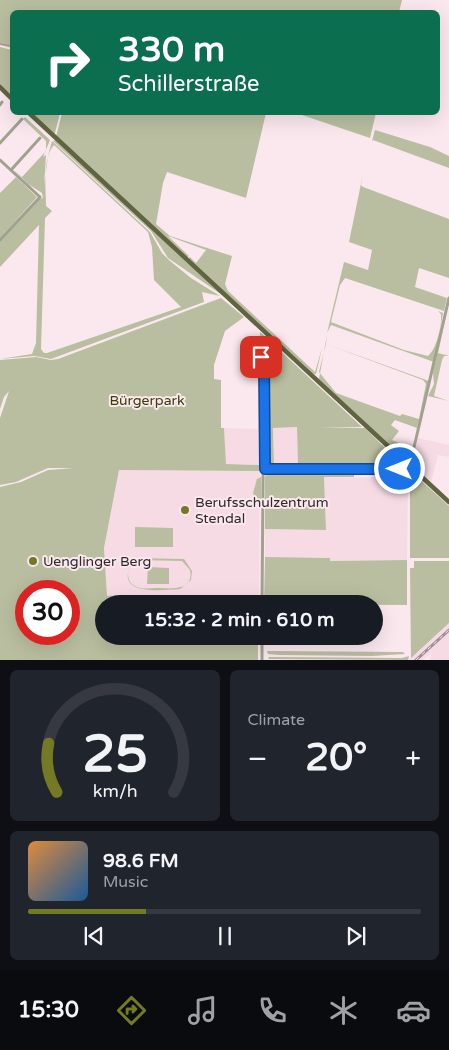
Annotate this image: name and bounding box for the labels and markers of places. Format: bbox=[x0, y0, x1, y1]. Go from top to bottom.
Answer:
pin bbox=[240, 336, 282, 378]
place label: Berufsschulzentrum Stendal bbox=[195, 494, 329, 527]
marker: Berufsschulzentrum Stendal bbox=[179, 504, 191, 516]
place label: Uenglinger Berg bbox=[43, 553, 151, 570]
marker: Uenglinger Berg bbox=[27, 555, 39, 567]

